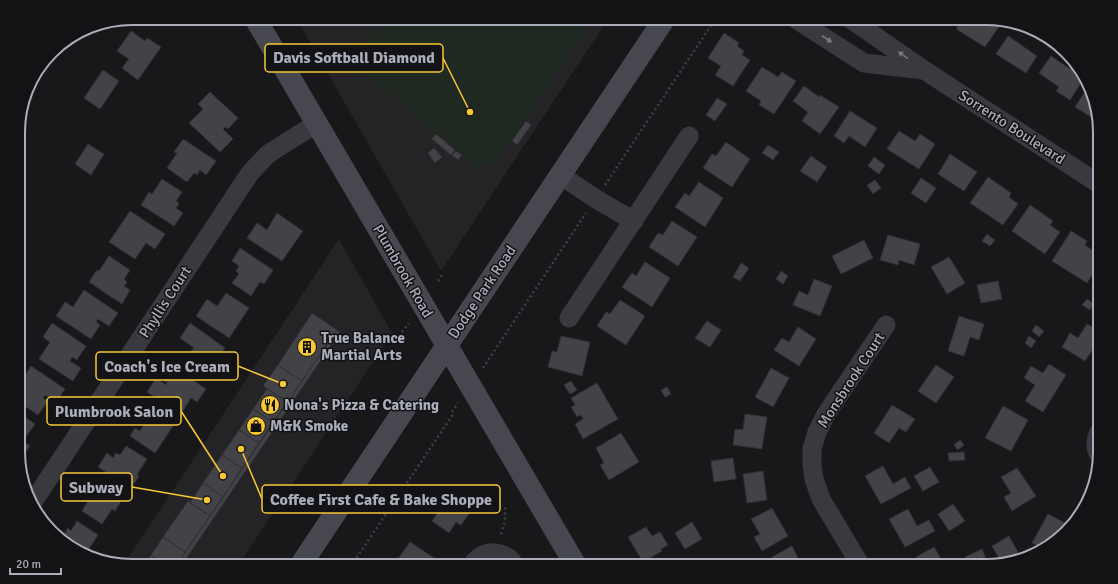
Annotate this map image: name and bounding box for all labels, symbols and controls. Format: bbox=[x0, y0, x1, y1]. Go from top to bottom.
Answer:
one-way arrow bbox=[822, 35, 832, 43]
callout: Davis Softball Diamond bbox=[265, 44, 443, 72]
text: Davis Softball Diamond bbox=[273, 48, 435, 68]
one-way arrow bbox=[898, 51, 909, 59]
street label: Sorrento Boulevard bbox=[955, 86, 1069, 168]
street label: Plumbrook Road bbox=[369, 221, 437, 321]
street label: Dodge Park Road bbox=[444, 242, 520, 342]
street label: Phyllis Court bbox=[135, 263, 195, 341]
place label: True Balance Martial Arts bbox=[321, 329, 405, 364]
street label: Monsbrook Court bbox=[813, 329, 889, 431]
building icon: True Balance Martial Arts bbox=[296, 336, 318, 358]
callout: Coach's Ice Cream bbox=[96, 352, 238, 380]
text: Coach's Ice Cream bbox=[104, 357, 230, 377]
restaurant icon: Nona's Pizza & Catering bbox=[259, 394, 281, 416]
place label: Nona's Pizza & Catering bbox=[284, 396, 439, 414]
callout: Plumbrook Salon bbox=[47, 397, 181, 425]
text: Plumbrook Salon bbox=[55, 402, 173, 422]
shop icon: M&K Smoke bbox=[245, 415, 267, 437]
place label: M&K Smoke bbox=[270, 417, 348, 435]
callout: Subway bbox=[61, 473, 132, 501]
text: Subway bbox=[69, 478, 123, 498]
callout: Coffee First Cafe & Bake Shoppe bbox=[262, 485, 500, 513]
text: Coffee First Cafe & Bake Shoppe bbox=[270, 490, 492, 510]
scale bar bbox=[10, 550, 61, 576]
text: 20 m bbox=[16, 557, 41, 572]

